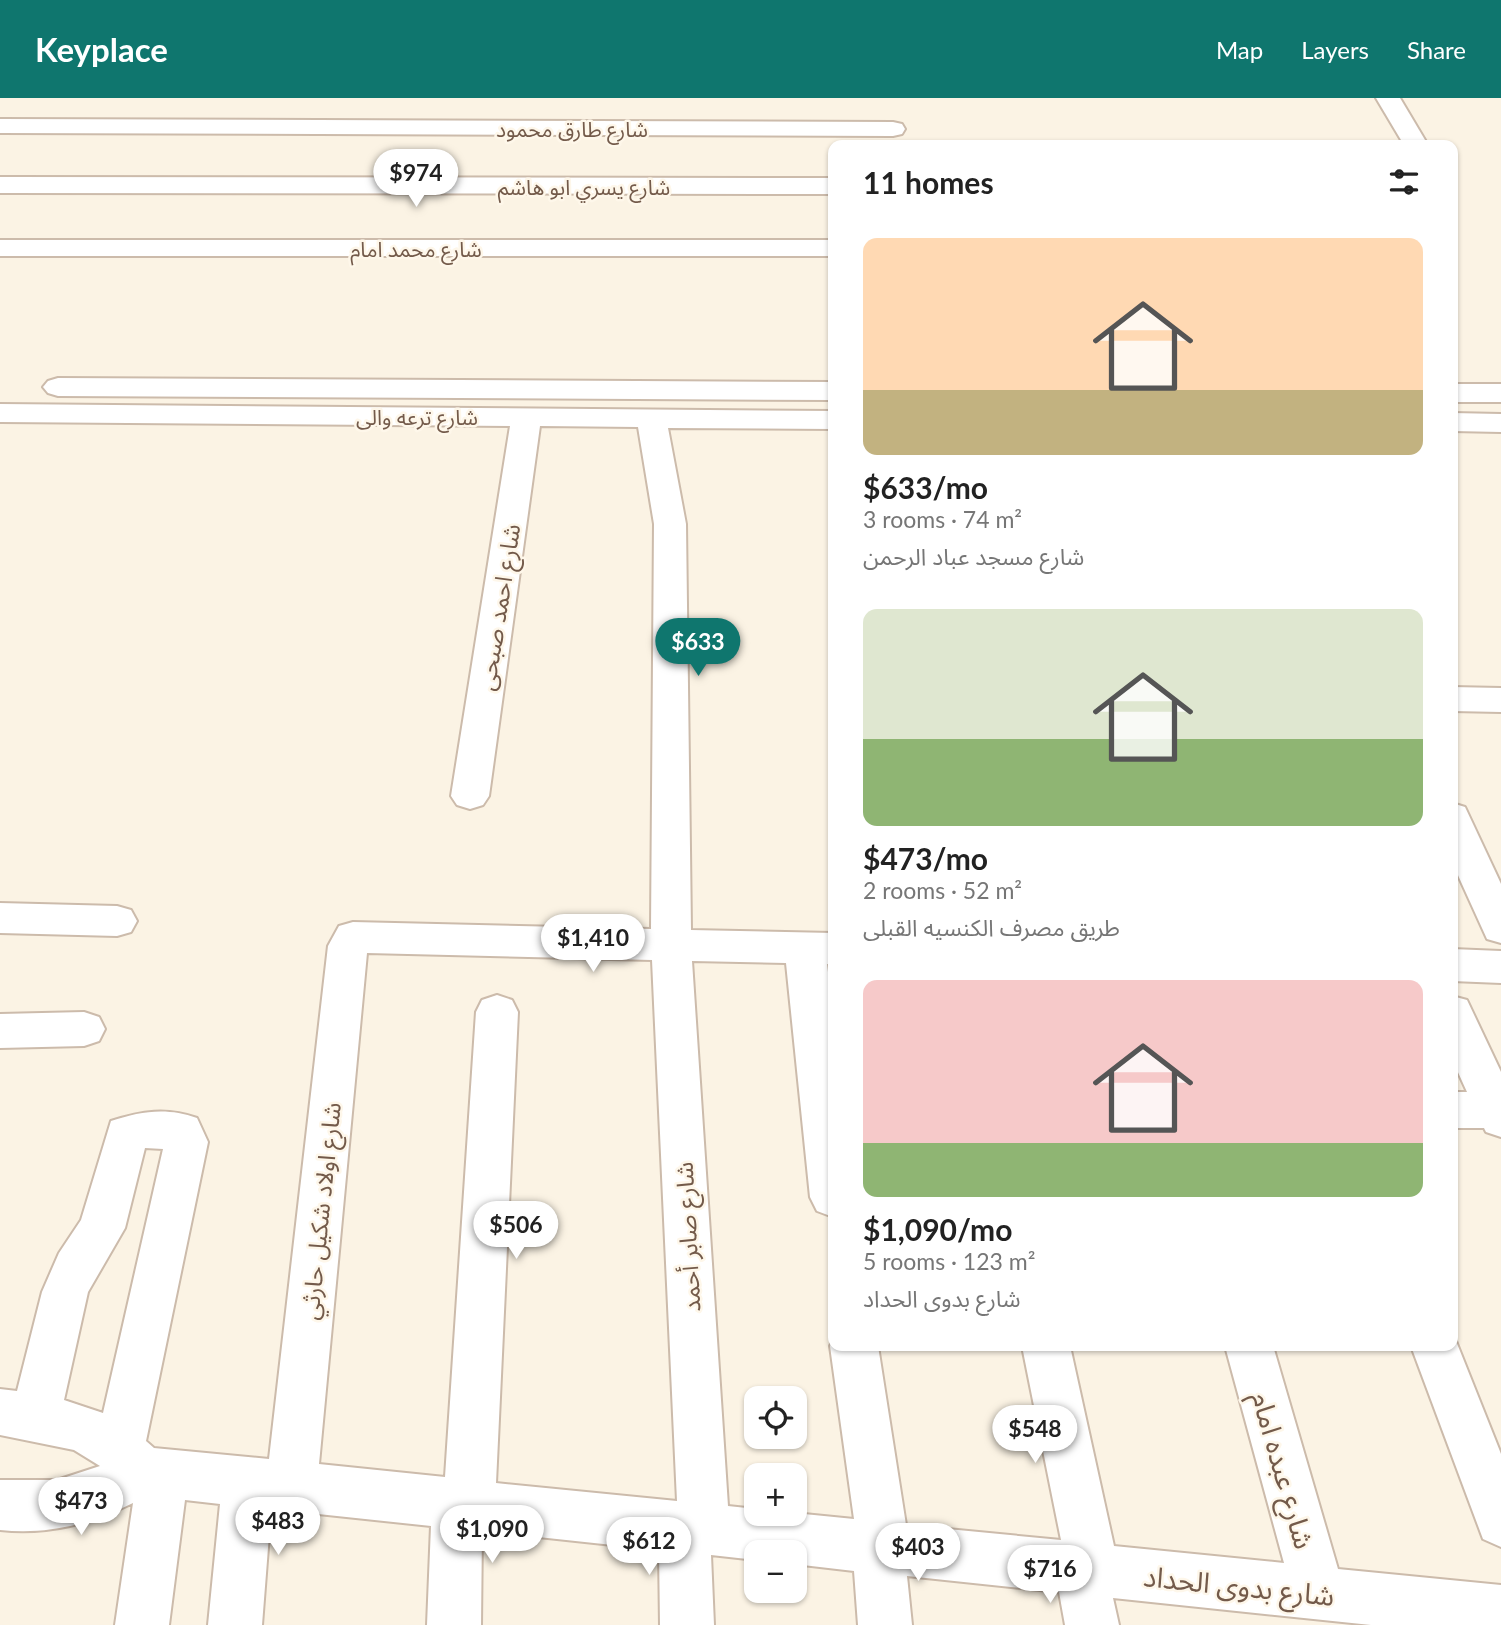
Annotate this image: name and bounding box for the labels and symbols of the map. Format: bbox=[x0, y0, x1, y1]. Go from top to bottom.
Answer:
street label: شارع طارق محمود bbox=[496, 116, 648, 145]
pin: $974 bbox=[375, 150, 457, 209]
street label: شارع يسري ابو هاشم bbox=[498, 174, 670, 203]
street label: شارع محمد امام bbox=[350, 236, 482, 266]
street label: شارع ترعه والى bbox=[356, 404, 478, 433]
street label: شارع احمد صبحى bbox=[471, 522, 529, 693]
pin: $633 bbox=[657, 618, 739, 678]
pin: $1,410 bbox=[536, 914, 650, 974]
street label: شارع اولاد شكيل حارثي bbox=[294, 1101, 351, 1322]
street label: شارع صابر أحمد bbox=[669, 1161, 709, 1313]
pin: $506 bbox=[475, 1202, 557, 1261]
street label: شارع عبده امام bbox=[1241, 1387, 1323, 1554]
pin: $548 bbox=[994, 1406, 1076, 1465]
pin: $473 bbox=[40, 1478, 122, 1537]
pin: $483 bbox=[237, 1498, 319, 1557]
pin: $1,090 bbox=[435, 1506, 549, 1565]
pin: $612 bbox=[608, 1518, 690, 1577]
pin: $403 bbox=[877, 1524, 959, 1583]
pin: $716 bbox=[1009, 1546, 1091, 1605]
street label: شارع بدوى الحداد bbox=[1141, 1558, 1336, 1617]

